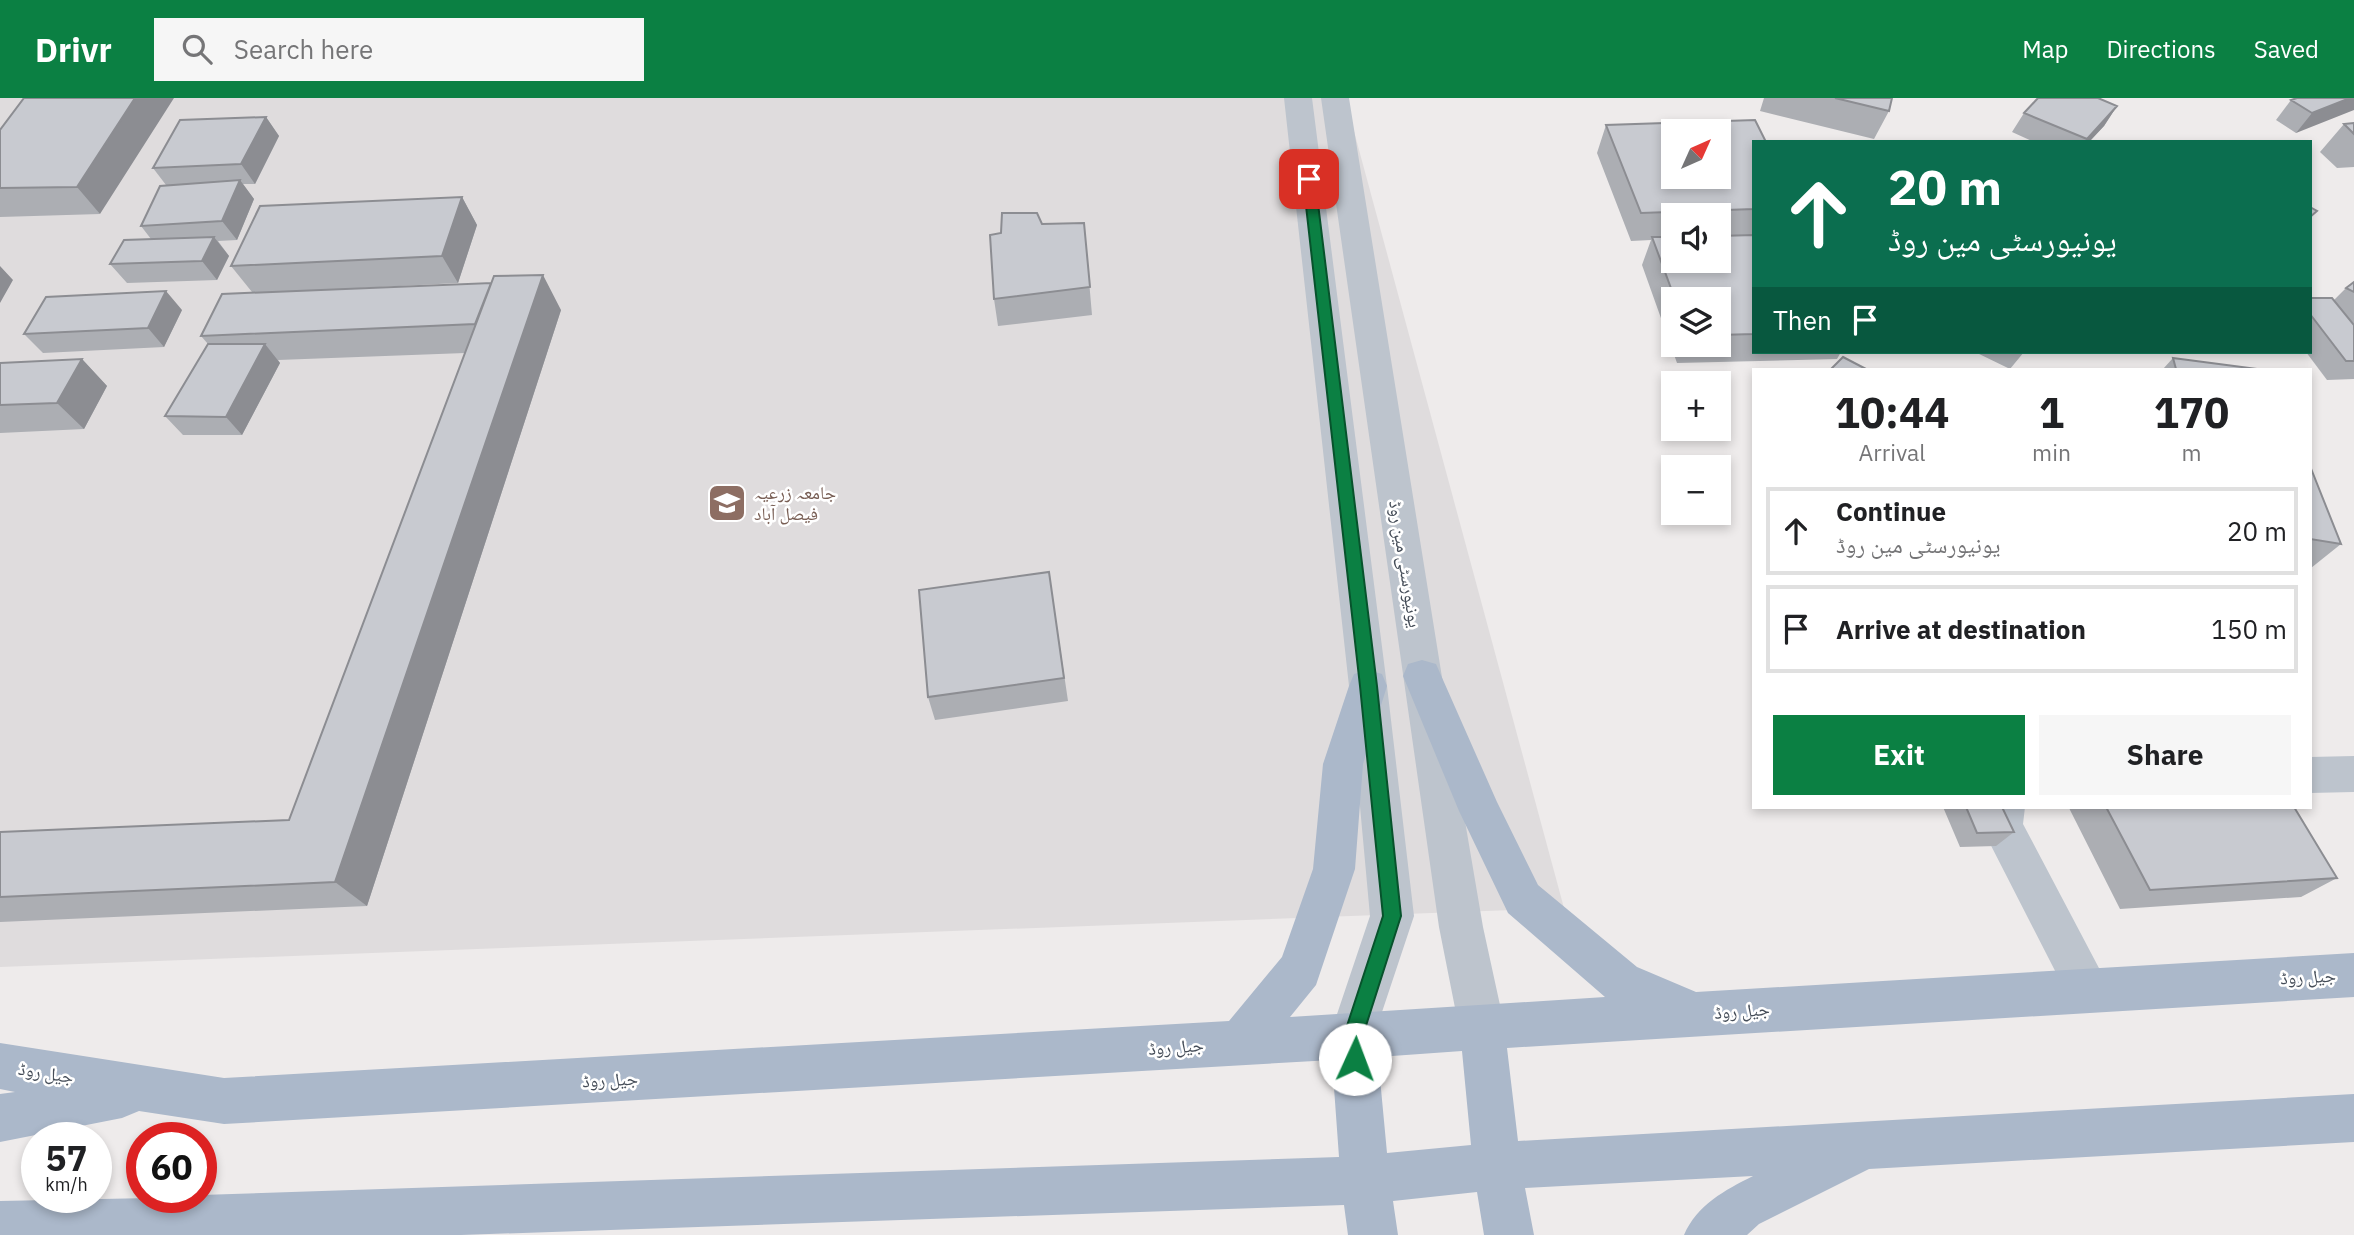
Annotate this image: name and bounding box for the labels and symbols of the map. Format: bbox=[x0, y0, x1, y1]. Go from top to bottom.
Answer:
north arrow bbox=[1661, 119, 1731, 189]
pin bbox=[1279, 149, 1339, 209]
place label: جامعہ زرعیہ فیصل آباد bbox=[754, 481, 836, 525]
school or university icon: جامعہ زرعیہ فیصل آباد bbox=[706, 482, 748, 524]
street label: یونیورسٹی مین روڈ bbox=[1384, 499, 1427, 629]
street label: جیل روڈ bbox=[2280, 964, 2336, 989]
street label: جیل روڈ bbox=[1713, 997, 1771, 1024]
position arrow bbox=[1318, 1022, 1392, 1096]
street label: جیل روڈ bbox=[1147, 1033, 1205, 1060]
street label: جیل روڈ bbox=[17, 1057, 75, 1088]
street label: جیل روڈ bbox=[582, 1067, 638, 1092]
speed limit sign: 60 bbox=[126, 1122, 217, 1213]

